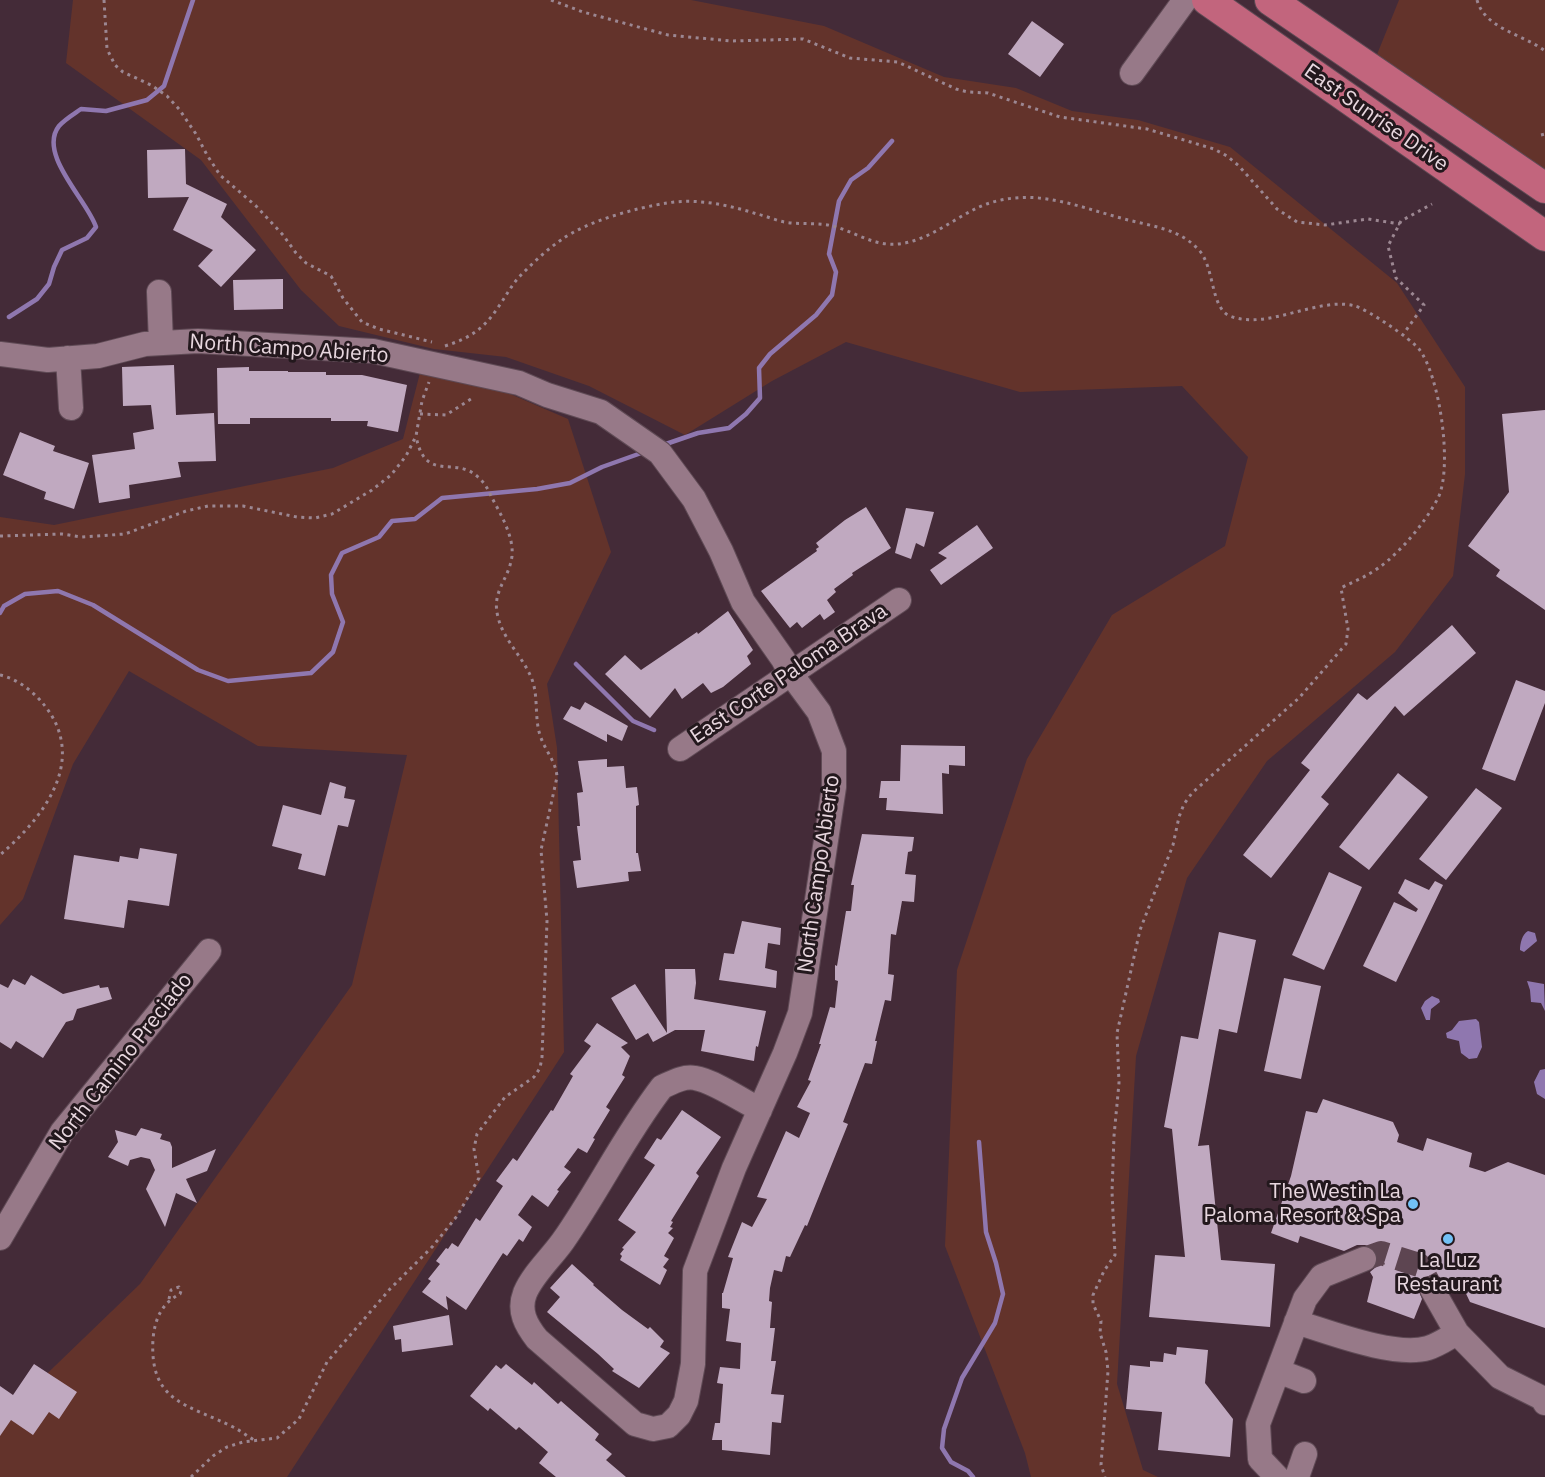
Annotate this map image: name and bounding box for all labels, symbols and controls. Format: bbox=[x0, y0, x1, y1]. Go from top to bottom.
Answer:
street label: East Sunrise Drive bbox=[1299, 59, 1453, 177]
street label: North Campo Abierto bbox=[189, 329, 389, 369]
street label: East Corte Paloma Brava bbox=[686, 599, 892, 749]
street label: North Campo Abierto bbox=[793, 774, 845, 974]
street label: North Camino Preciado bbox=[44, 968, 198, 1156]
place label: The Westin La Paloma Resort & Spa bbox=[1203, 1179, 1401, 1229]
marker: The Westin La Paloma Resort & Spa bbox=[1406, 1197, 1420, 1211]
marker: La Luz Restaurant bbox=[1441, 1232, 1455, 1246]
place label: La Luz Restaurant bbox=[1396, 1248, 1500, 1298]

